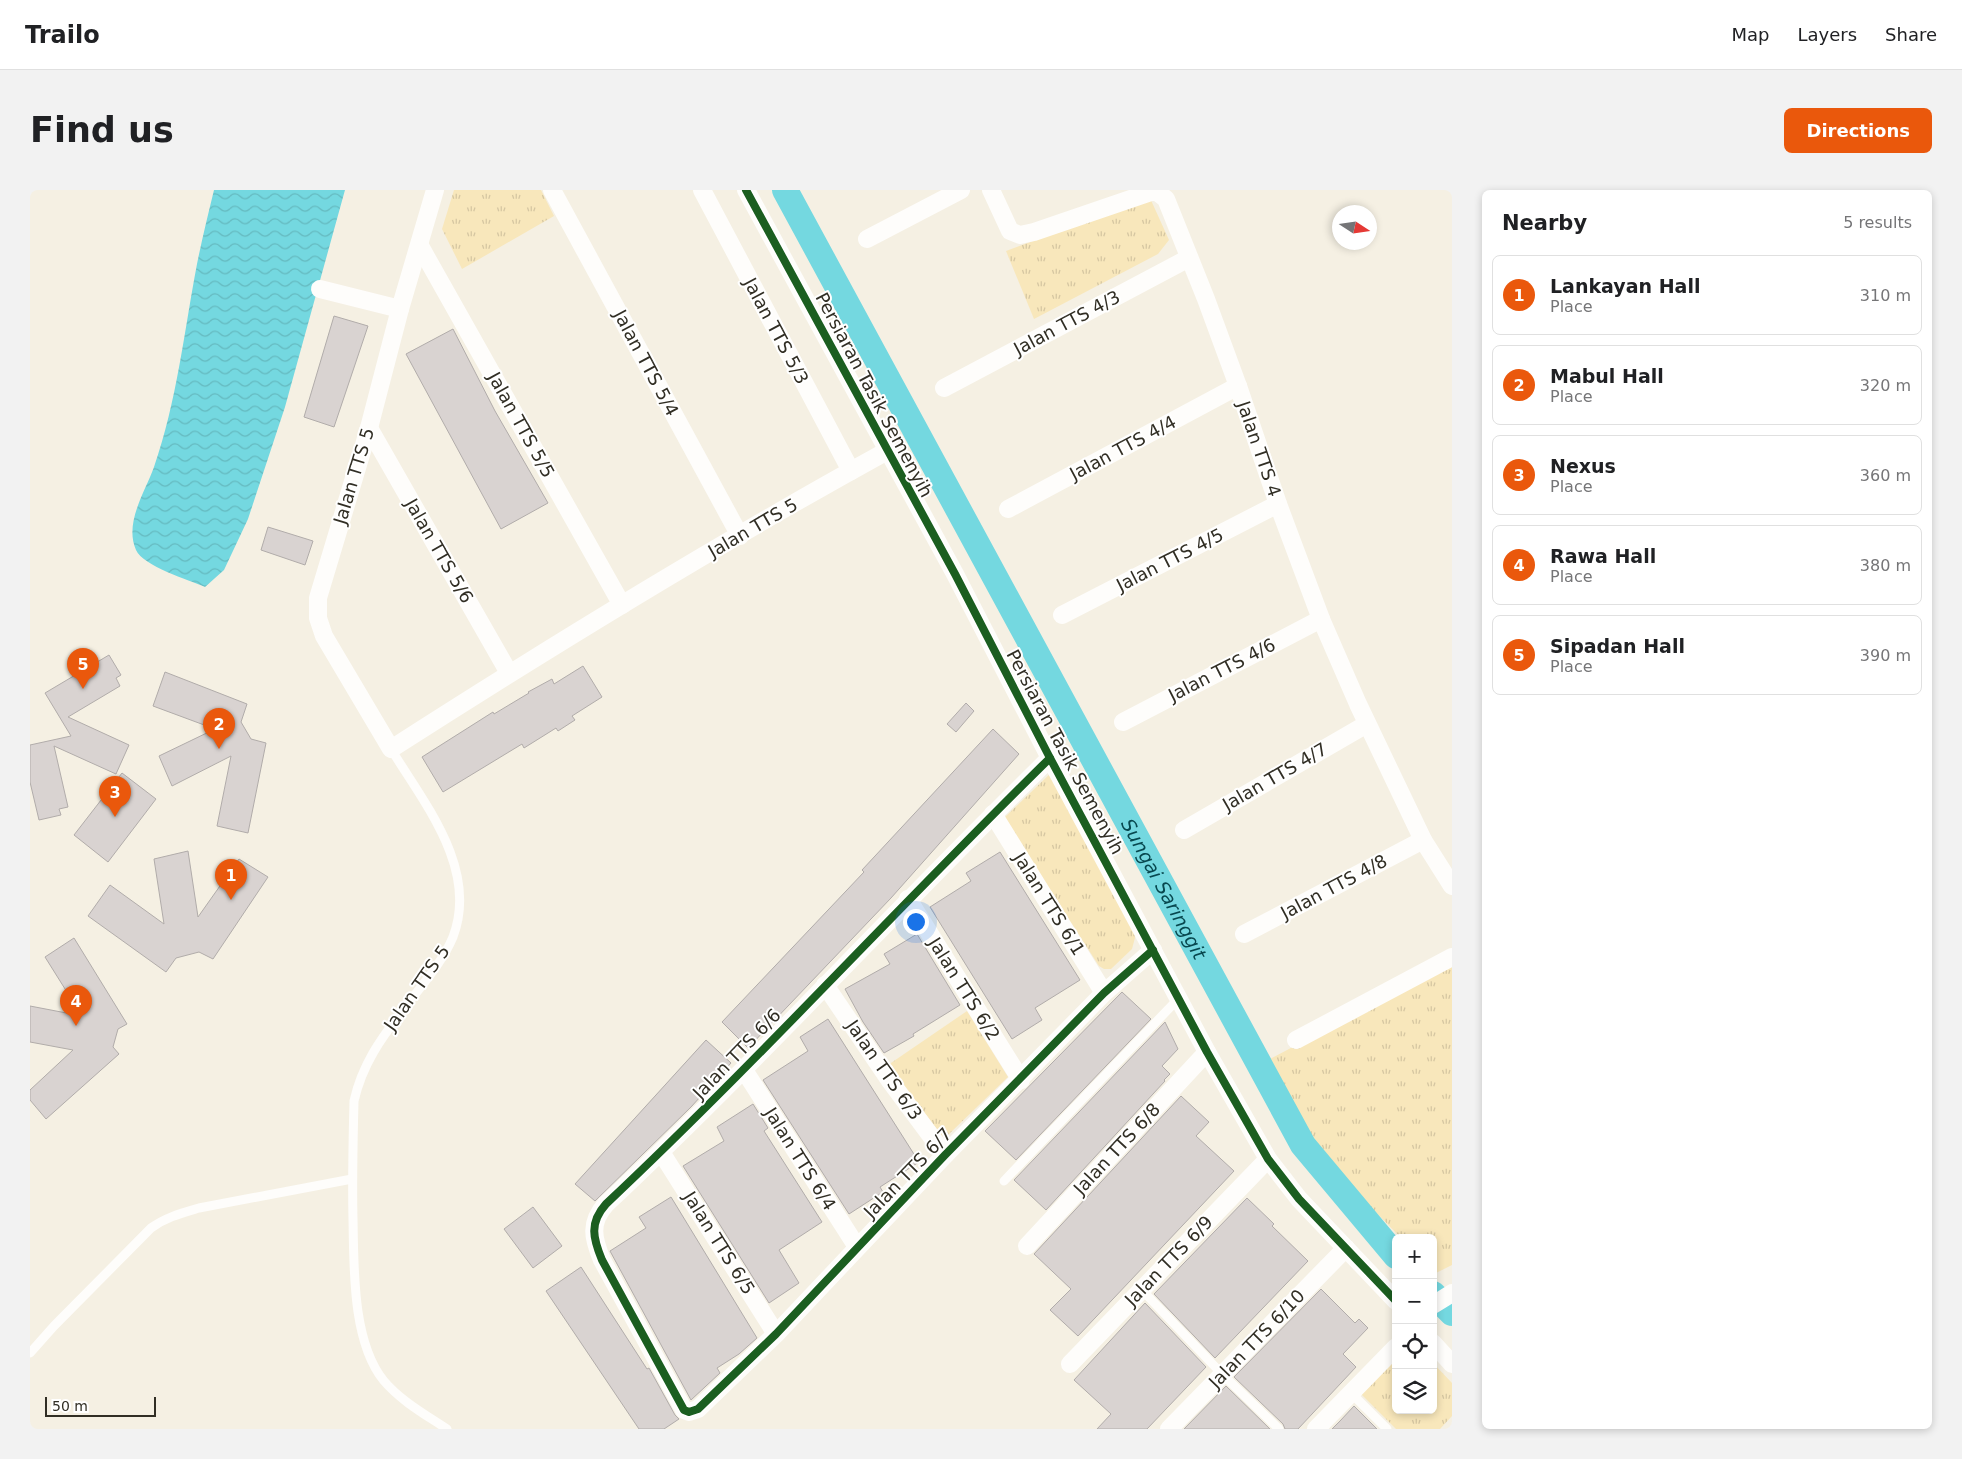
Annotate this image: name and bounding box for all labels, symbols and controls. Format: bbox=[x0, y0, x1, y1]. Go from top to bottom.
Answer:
text: Trailo bbox=[25, 21, 100, 49]
text: Map bbox=[1731, 24, 1769, 45]
text: Layers bbox=[1797, 24, 1857, 45]
text: Share bbox=[1885, 24, 1937, 45]
button: Directions bbox=[1784, 108, 1932, 153]
text: Find us bbox=[30, 110, 174, 150]
north arrow bbox=[1332, 205, 1377, 250]
text: Nearby bbox=[1502, 211, 1587, 235]
text: 5 results bbox=[1843, 213, 1912, 232]
street label: Jalan TTS 5/3 bbox=[739, 273, 813, 387]
text: Lankayan Hall bbox=[1550, 275, 1700, 297]
street label: Jalan TTS 4/3 bbox=[1009, 286, 1123, 360]
text: 1 bbox=[1513, 286, 1525, 305]
text: 310 m bbox=[1860, 286, 1911, 305]
street label: Persiaran Tasik Semenyih bbox=[811, 289, 937, 501]
text: Place bbox=[1550, 297, 1593, 316]
street label: Jalan TTS 5/4 bbox=[609, 305, 683, 419]
text: Mabul Hall bbox=[1550, 365, 1664, 387]
street label: Jalan TTS 5/5 bbox=[483, 367, 559, 481]
text: 2 bbox=[1513, 376, 1525, 395]
text: 320 m bbox=[1860, 376, 1911, 395]
text: Place bbox=[1550, 387, 1593, 406]
street label: Jalan TTS 4 bbox=[1233, 397, 1286, 499]
street label: Jalan TTS 4/4 bbox=[1065, 411, 1179, 485]
street label: Jalan TTS 5 bbox=[329, 425, 378, 528]
text: Nexus bbox=[1550, 455, 1616, 477]
text: 3 bbox=[1513, 466, 1525, 485]
text: 360 m bbox=[1860, 466, 1911, 485]
text: Place bbox=[1550, 477, 1593, 496]
street label: Jalan TTS 5/6 bbox=[401, 494, 478, 607]
street label: Jalan TTS 5 bbox=[703, 494, 801, 562]
street label: Jalan TTS 4/5 bbox=[1112, 524, 1227, 596]
text: Rawa Hall bbox=[1550, 545, 1656, 567]
text: 4 bbox=[1513, 556, 1525, 575]
text: 380 m bbox=[1860, 556, 1911, 575]
text: Place bbox=[1550, 567, 1593, 586]
street label: Jalan TTS 4/6 bbox=[1164, 634, 1279, 706]
text: Sipadan Hall bbox=[1550, 635, 1685, 657]
street label: Persiaran Tasik Semenyih bbox=[1002, 646, 1128, 858]
text: 5 bbox=[1513, 646, 1525, 665]
text: 390 m bbox=[1860, 646, 1911, 665]
pin: 5 bbox=[67, 648, 99, 689]
text: Place bbox=[1550, 657, 1593, 676]
pin: 2 bbox=[203, 708, 235, 749]
street label: Jalan TTS 4/7 bbox=[1218, 738, 1331, 815]
pin: 3 bbox=[99, 776, 131, 817]
water label: Sungai Saringgit bbox=[1117, 815, 1212, 964]
street label: Jalan TTS 6/1 bbox=[1009, 848, 1089, 959]
street label: Jalan TTS 4/8 bbox=[1276, 850, 1390, 924]
pin: 1 bbox=[215, 859, 247, 900]
your location bbox=[903, 909, 929, 935]
street label: Jalan TTS 6/2 bbox=[924, 933, 1004, 1044]
street label: Jalan TTS 5 bbox=[379, 941, 454, 1035]
pin: 4 bbox=[60, 985, 92, 1026]
street label: Jalan TTS 6/6 bbox=[688, 1004, 785, 1104]
street label: Jalan TTS 6/3 bbox=[842, 1015, 927, 1124]
street label: Jalan TTS 6/8 bbox=[1068, 1099, 1164, 1199]
street label: Jalan TTS 6/4 bbox=[760, 1103, 840, 1214]
street label: Jalan TTS 6/7 bbox=[859, 1123, 956, 1223]
street label: Jalan TTS 6/5 bbox=[679, 1187, 759, 1298]
street label: Jalan TTS 6/9 bbox=[1120, 1211, 1217, 1311]
map controls bbox=[1392, 1234, 1437, 1414]
button: + bbox=[1392, 1234, 1437, 1279]
button: − bbox=[1392, 1279, 1437, 1324]
street label: Jalan TTS 6/10 bbox=[1204, 1285, 1309, 1393]
button: locate bbox=[1392, 1324, 1437, 1369]
button: layers bbox=[1392, 1369, 1437, 1414]
scale bar bbox=[45, 1394, 156, 1417]
text: 50 m bbox=[52, 1398, 88, 1414]

